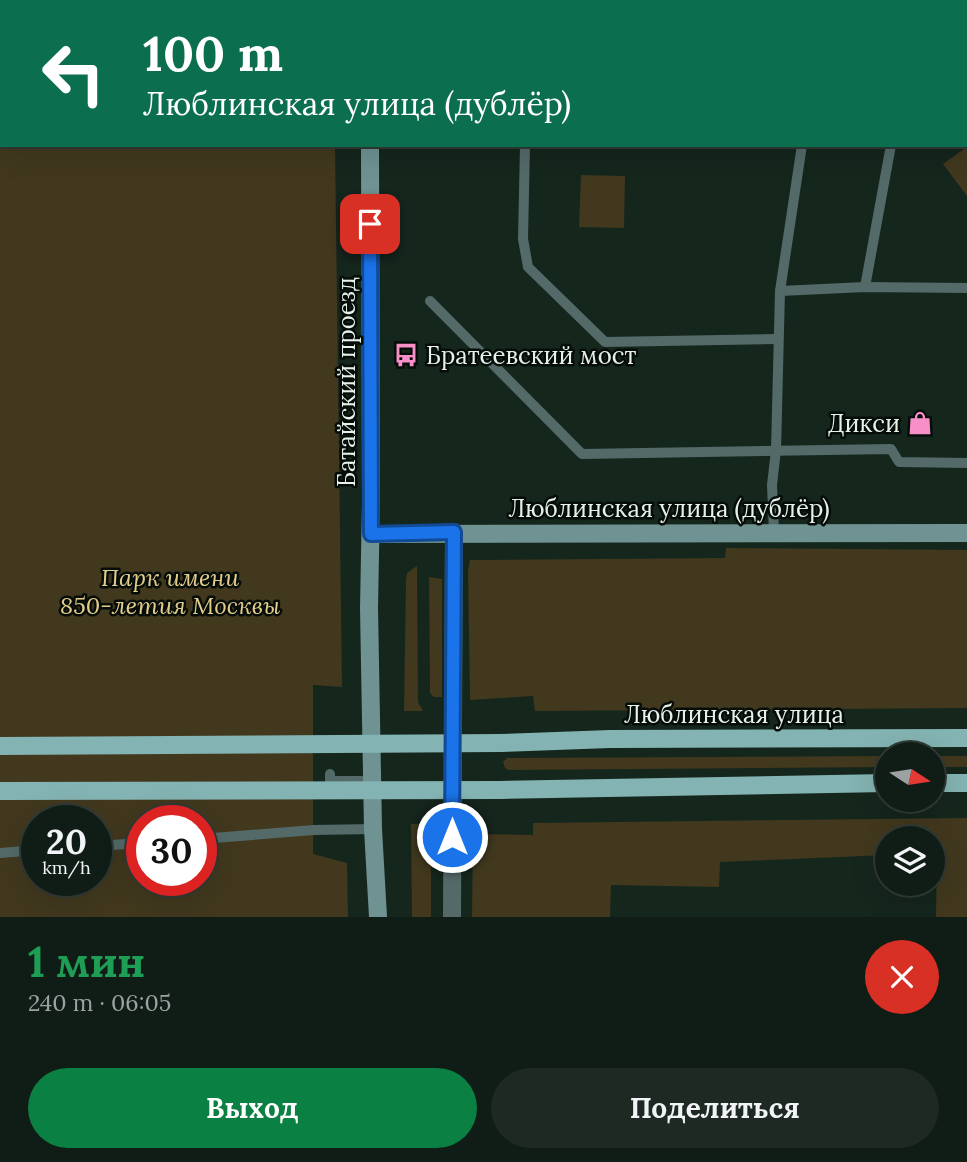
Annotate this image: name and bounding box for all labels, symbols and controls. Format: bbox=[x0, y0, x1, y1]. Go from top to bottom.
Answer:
text: 100 m bbox=[143, 22, 283, 84]
icon: left bbox=[28, 28, 119, 119]
text: Люблинская улица (дублёр) bbox=[143, 83, 571, 124]
pin bbox=[340, 194, 400, 254]
icon: arrive bbox=[351, 205, 389, 243]
street label: Батайский проезд bbox=[331, 277, 362, 487]
place label: Братеевский мост bbox=[426, 340, 637, 371]
bus stop icon: Братеевский мост bbox=[392, 341, 420, 369]
place label: Дикси bbox=[828, 408, 900, 439]
shop icon: Дикси bbox=[906, 409, 934, 437]
street label: Люблинская улица (дублёр) bbox=[508, 493, 830, 524]
park label: Парк имени 850-летия Москвы bbox=[60, 562, 280, 621]
street label: Люблинская улица bbox=[624, 699, 844, 730]
north arrow bbox=[875, 742, 945, 812]
map controls bbox=[875, 742, 945, 896]
position arrow bbox=[415, 800, 489, 874]
speed limit sign: 30 bbox=[126, 805, 217, 896]
text: 20 bbox=[46, 819, 87, 864]
button: layers bbox=[875, 826, 945, 896]
text: km/h bbox=[42, 856, 91, 879]
text: 1 мин bbox=[28, 935, 145, 989]
button: close bbox=[865, 940, 939, 1014]
text: 240 m · 06:05 bbox=[28, 988, 171, 1017]
button: Выход bbox=[28, 1068, 477, 1148]
button: Поделиться bbox=[491, 1068, 939, 1148]

